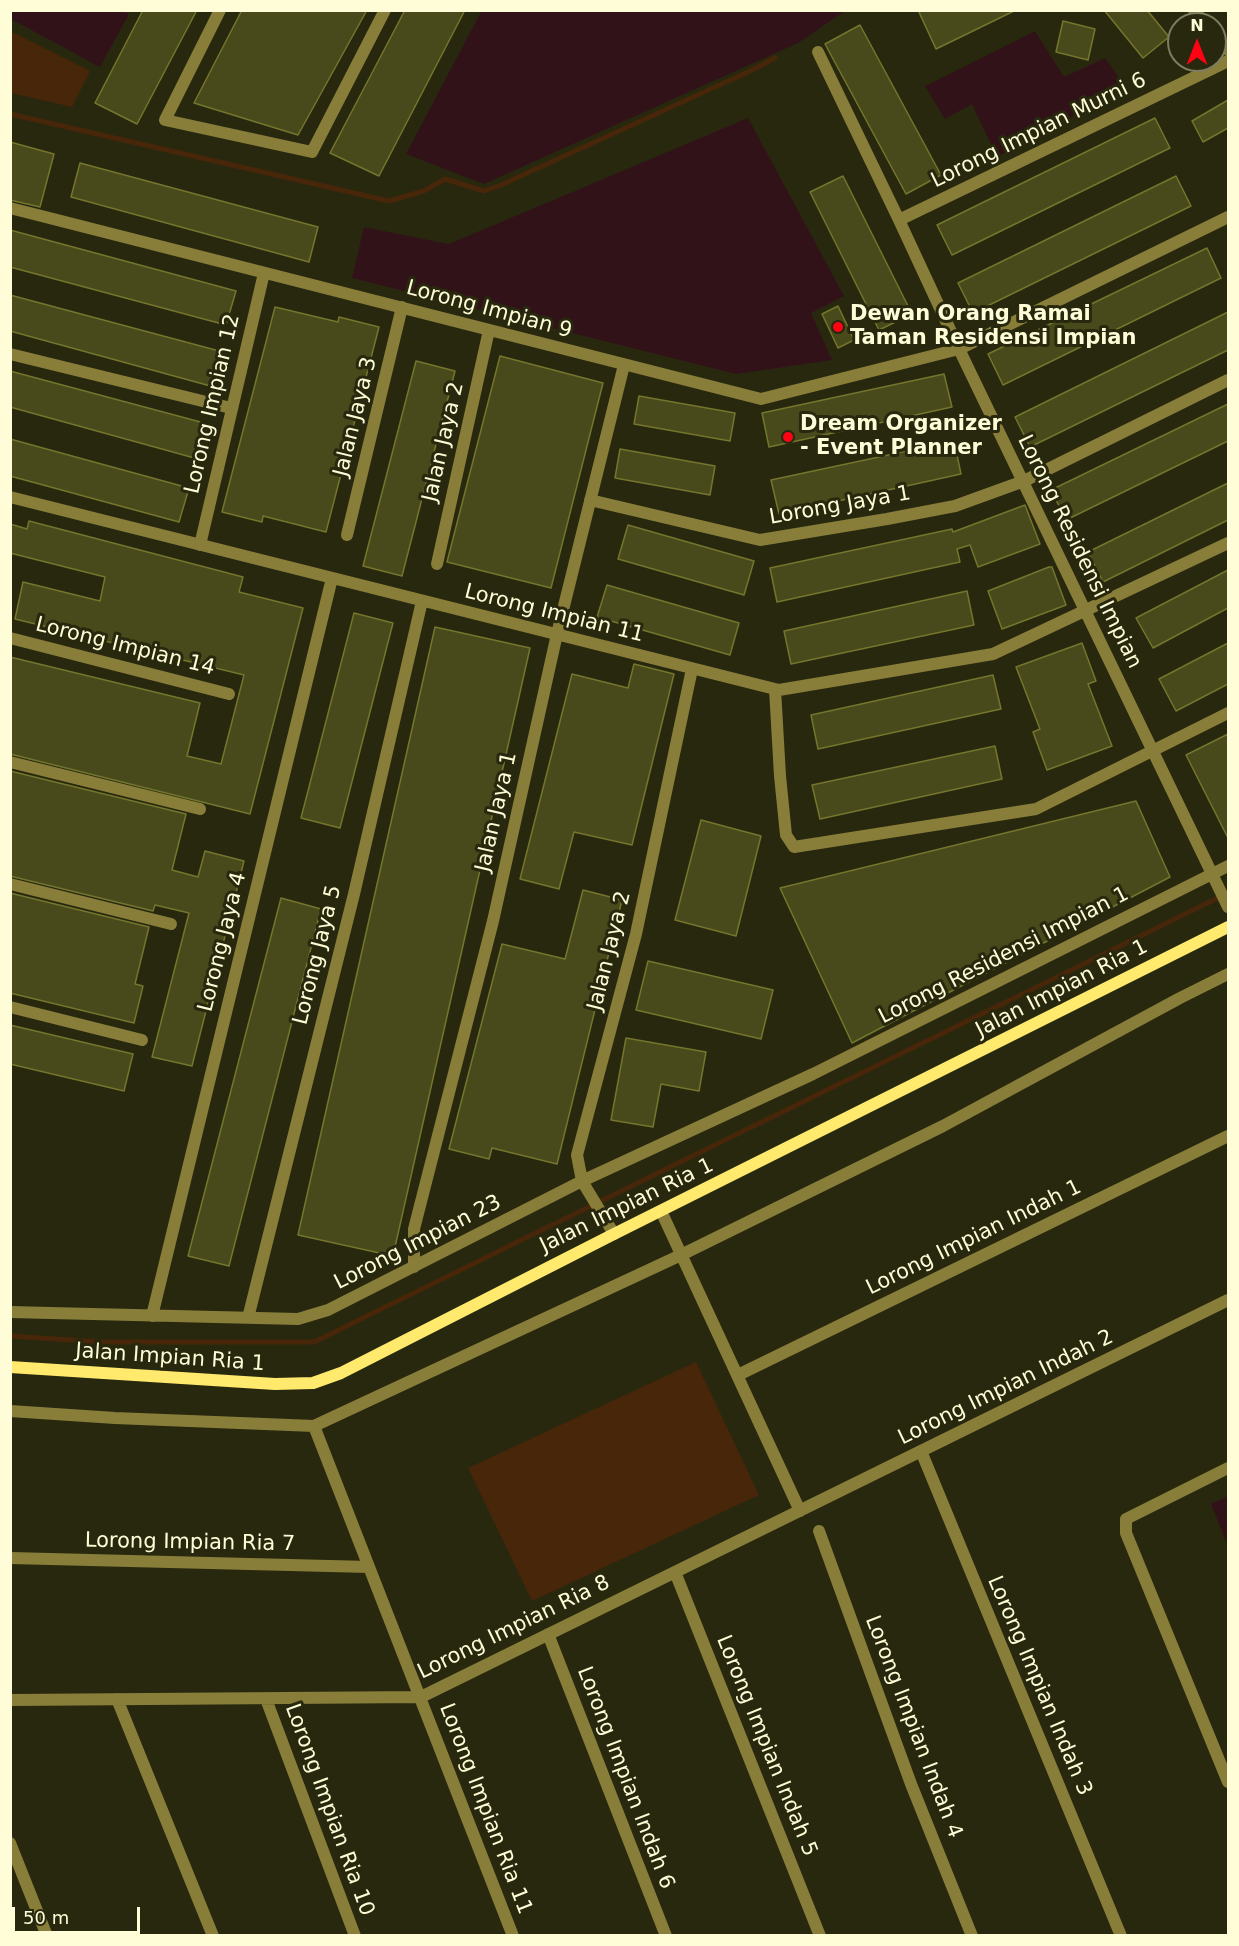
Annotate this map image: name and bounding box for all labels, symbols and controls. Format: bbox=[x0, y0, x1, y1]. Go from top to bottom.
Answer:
north arrow bbox=[1167, 12, 1227, 72]
text: N bbox=[1190, 16, 1204, 35]
street label: Lorong Impian Murni 6 bbox=[927, 68, 1151, 194]
street label: Lorong Impian 9 bbox=[403, 276, 575, 344]
place label: Dewan Orang Ramai Taman Residensi Impian bbox=[850, 302, 1136, 352]
street label: Lorong Impian 12 bbox=[180, 312, 246, 496]
marker: Dewan Orang Ramai Taman Residensi Impian bbox=[831, 320, 845, 334]
street label: Jalan Jaya 3 bbox=[329, 355, 383, 479]
street label: Jalan Jaya 2 bbox=[418, 380, 470, 504]
place label: Dream Organizer - Event Planner bbox=[800, 412, 1002, 462]
marker: Dream Organizer - Event Planner bbox=[781, 430, 795, 444]
street label: Lorong Residensi Impian bbox=[1011, 431, 1147, 673]
street label: Lorong Jaya 1 bbox=[767, 481, 913, 531]
street label: Lorong Impian 11 bbox=[462, 580, 646, 648]
street label: Lorong Impian 14 bbox=[33, 613, 217, 681]
street label: Jalan Jaya 1 bbox=[471, 750, 523, 874]
street label: Lorong Jaya 4 bbox=[193, 870, 253, 1014]
street label: Lorong Residensi Impian 1 bbox=[875, 882, 1133, 1030]
street label: Lorong Jaya 5 bbox=[288, 883, 348, 1027]
street label: Jalan Jaya 2 bbox=[583, 889, 637, 1013]
street label: Jalan Impian Ria 1 bbox=[972, 935, 1152, 1043]
street label: Jalan Impian Ria 1 bbox=[536, 1153, 718, 1259]
street label: Lorong Impian Indah 1 bbox=[862, 1175, 1086, 1301]
street label: Lorong Impian 23 bbox=[330, 1190, 506, 1296]
street label: Lorong Impian Indah 2 bbox=[894, 1325, 1118, 1451]
street label: Jalan Impian Ria 1 bbox=[74, 1339, 266, 1377]
street label: Lorong Impian Ria 7 bbox=[85, 1529, 295, 1557]
street label: Lorong Impian Ria 8 bbox=[414, 1571, 614, 1685]
street label: Lorong Impian Indah 3 bbox=[981, 1572, 1097, 1800]
street label: Lorong Impian Indah 4 bbox=[859, 1612, 967, 1842]
street label: Lorong Impian Indah 5 bbox=[710, 1632, 822, 1860]
street label: Lorong Impian Indah 6 bbox=[571, 1663, 679, 1893]
street label: Lorong Impian Ria 11 bbox=[433, 1700, 537, 1918]
street label: Lorong Impian Ria 10 bbox=[279, 1701, 379, 1919]
scale bar bbox=[15, 1895, 142, 1933]
text: 50 m bbox=[23, 1907, 69, 1928]

